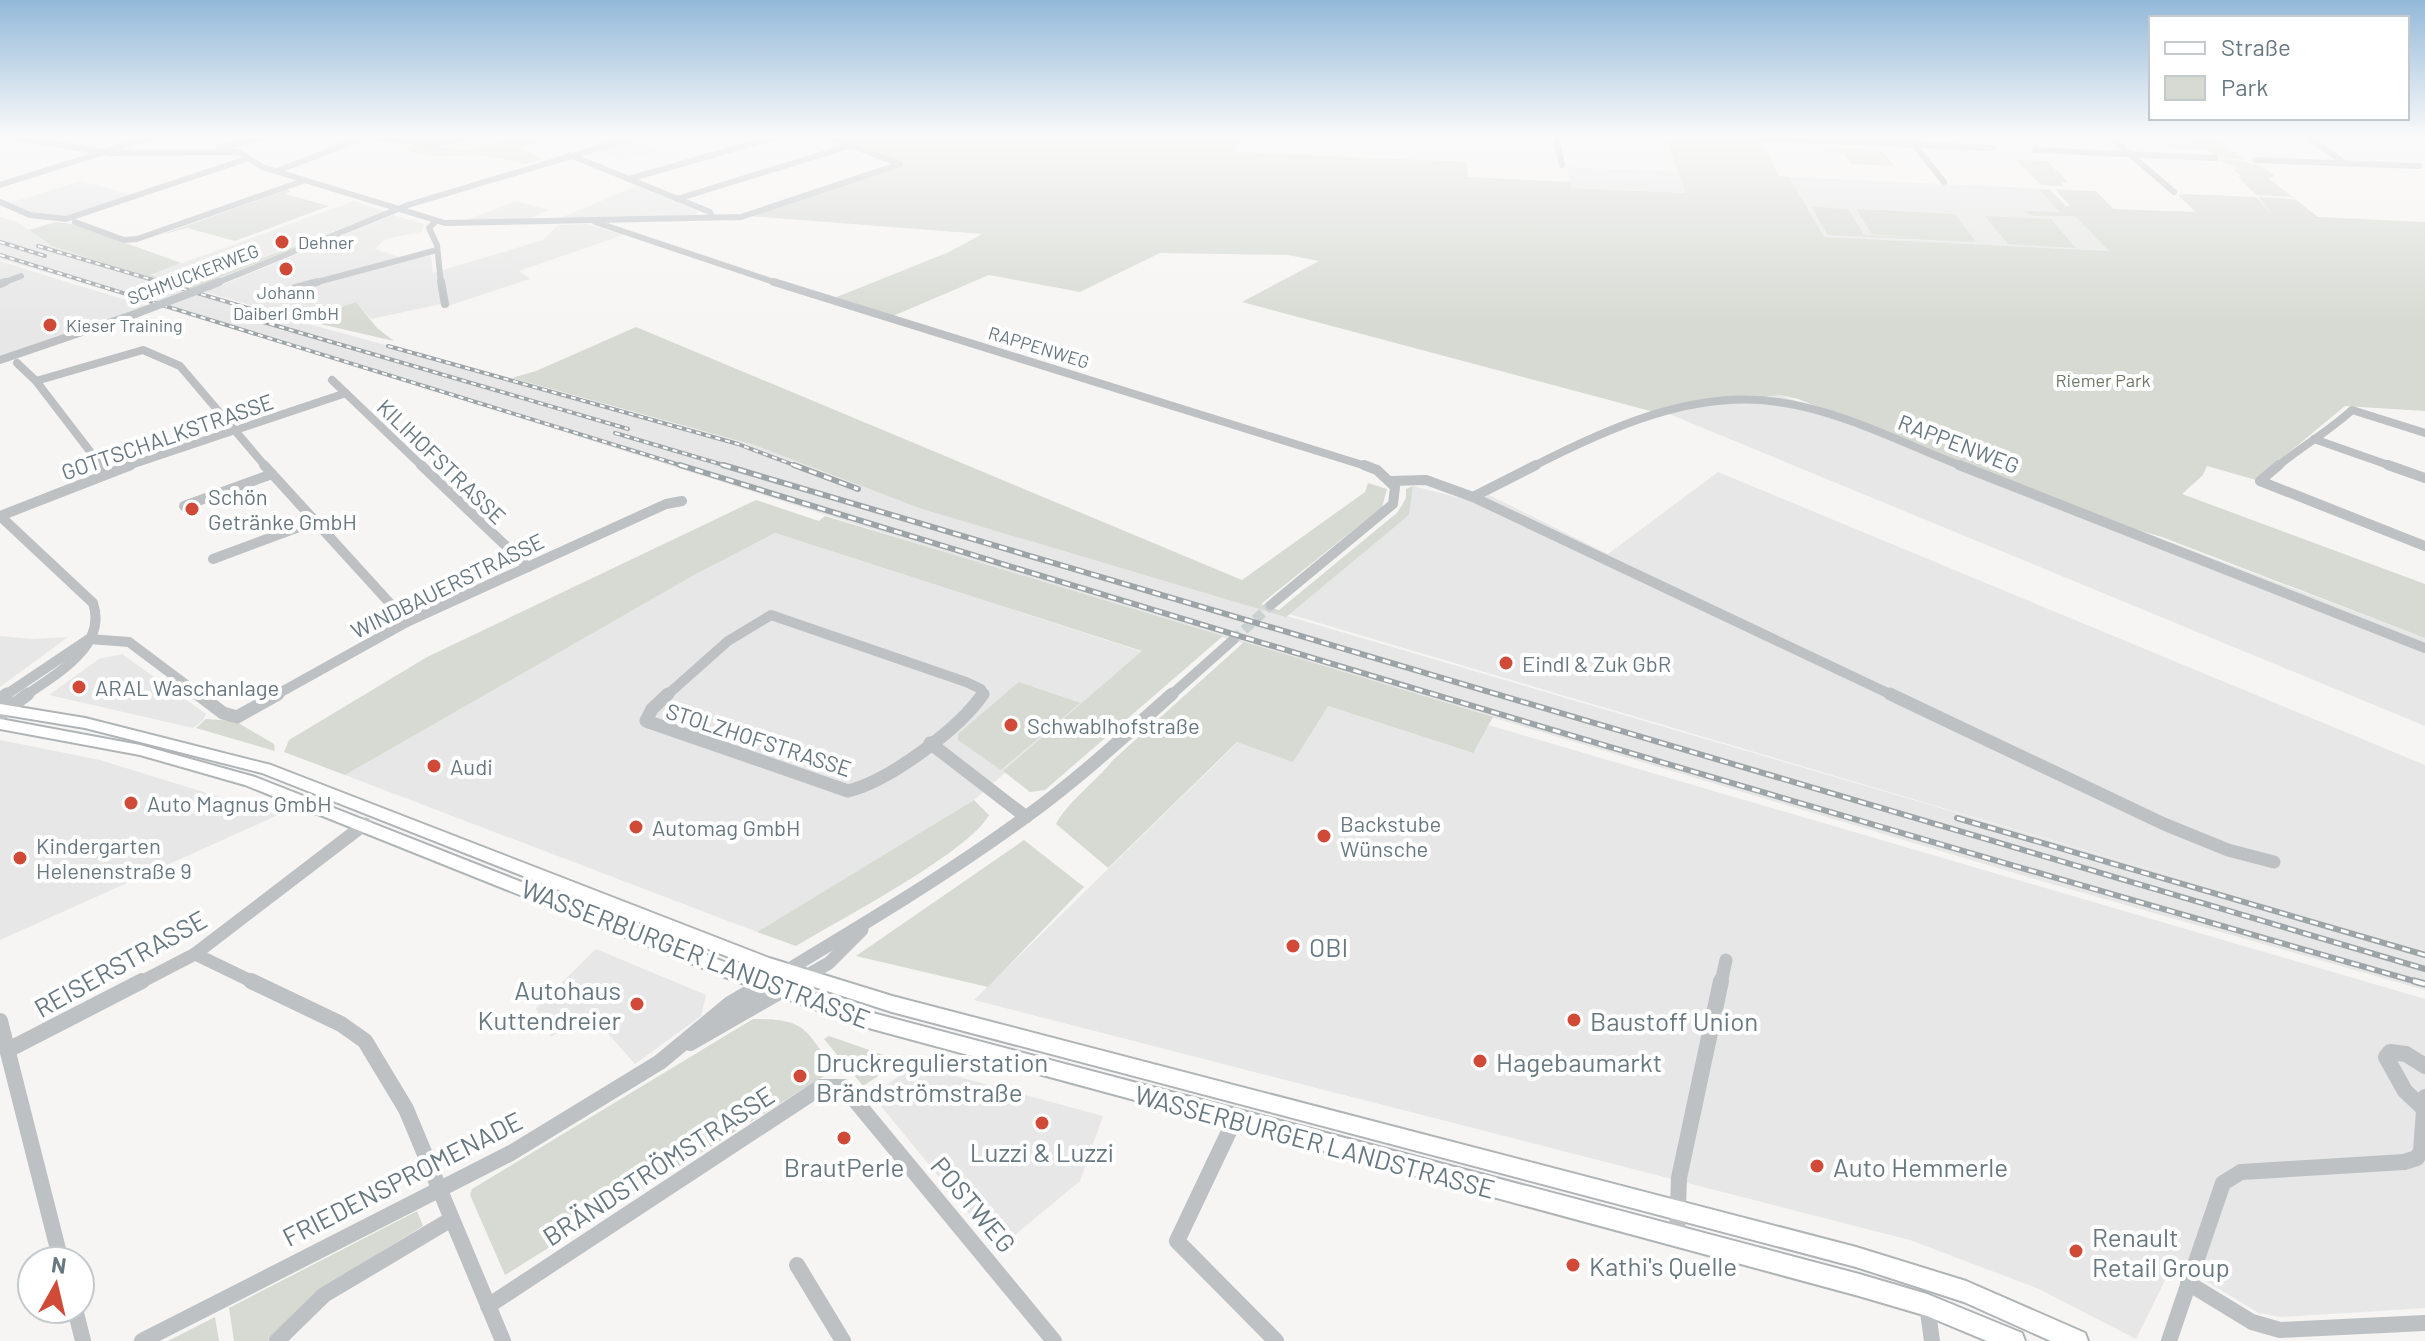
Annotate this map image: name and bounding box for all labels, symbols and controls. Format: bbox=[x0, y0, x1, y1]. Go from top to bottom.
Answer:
legend bbox=[2149, 16, 2409, 120]
text: Straße bbox=[2221, 32, 2291, 61]
text: Park bbox=[2221, 72, 2268, 101]
place label: Dehner bbox=[298, 231, 355, 253]
marker: Dehner bbox=[273, 233, 291, 251]
street label: SCHMUCKERWEG bbox=[124, 239, 262, 309]
marker: Johann Daiberl GmbH bbox=[277, 260, 295, 278]
place label: Johann Daiberl GmbH bbox=[233, 281, 339, 324]
place label: Kieser Training bbox=[66, 314, 183, 336]
marker: Kieser Training bbox=[41, 316, 59, 334]
street label: RAPPENWEG bbox=[986, 321, 1092, 373]
park label: Riemer Park bbox=[2055, 369, 2151, 391]
street label: GOTTSCHALKSTRASSE bbox=[58, 387, 276, 485]
street label: KILIHOFSTRASSE bbox=[372, 393, 512, 529]
street label: RAPPENWEG bbox=[1895, 408, 2023, 478]
place label: Schön Getränke GmbH bbox=[208, 483, 357, 534]
marker: Schön Getränke GmbH bbox=[183, 500, 201, 518]
street label: WINDBAUERSTRASSE bbox=[346, 527, 548, 643]
place label: Eindl & Zuk GbR bbox=[1522, 650, 1671, 676]
marker: Eindl & Zuk GbR bbox=[1497, 654, 1515, 672]
place label: ARAL Waschanlage bbox=[95, 674, 279, 700]
marker: ARAL Waschanlage bbox=[70, 678, 88, 696]
street label: STOLZHOFSTRASSE bbox=[663, 697, 855, 781]
place label: Schwablhofstraße bbox=[1027, 712, 1200, 738]
marker: Schwablhofstraße bbox=[1002, 716, 1020, 734]
place label: Audi bbox=[450, 753, 493, 779]
marker: Audi bbox=[425, 757, 443, 775]
place label: Auto Magnus GmbH bbox=[147, 790, 332, 816]
marker: Auto Magnus GmbH bbox=[122, 794, 140, 812]
place label: Backstube Wünsche bbox=[1340, 810, 1441, 861]
place label: Automag GmbH bbox=[652, 814, 800, 840]
marker: Automag GmbH bbox=[627, 818, 645, 836]
marker: Backstube Wünsche bbox=[1315, 827, 1333, 845]
place label: Kindergarten Helenenstraße 9 bbox=[36, 832, 192, 883]
marker: Kindergarten Helenenstraße 9 bbox=[11, 849, 29, 867]
street label: WASSERBURGER LANDSTRASSE bbox=[517, 872, 875, 1034]
street label: REISERSTRASSE bbox=[28, 903, 212, 1023]
place label: OBI bbox=[1309, 931, 1348, 962]
marker: OBI bbox=[1284, 937, 1302, 955]
place label: Autohaus Kuttendreier bbox=[478, 974, 622, 1035]
marker: Autohaus Kuttendreier bbox=[628, 995, 646, 1013]
place label: Baustoff Union bbox=[1590, 1005, 1758, 1036]
marker: Baustoff Union bbox=[1565, 1011, 1583, 1029]
place label: Druckregulierstation Brändströmstraße bbox=[816, 1046, 1048, 1107]
place label: Hagebaumarkt bbox=[1496, 1046, 1662, 1077]
marker: Hagebaumarkt bbox=[1471, 1052, 1489, 1070]
marker: Druckregulierstation Brändströmstraße bbox=[791, 1067, 809, 1085]
street label: WASSERBURGER LANDSTRASSE bbox=[1132, 1078, 1498, 1204]
street label: BRÄNDSTRÖMSTRASSE bbox=[537, 1079, 779, 1251]
street label: FRIEDENSPROMENADE bbox=[277, 1104, 527, 1252]
marker: Luzzi & Luzzi bbox=[1033, 1114, 1051, 1132]
marker: BrautPerle bbox=[835, 1129, 853, 1147]
place label: Luzzi & Luzzi bbox=[970, 1136, 1114, 1167]
street label: POSTWEG bbox=[925, 1150, 1023, 1258]
place label: BrautPerle bbox=[784, 1151, 904, 1182]
place label: Auto Hemmerle bbox=[1833, 1151, 2008, 1182]
marker: Auto Hemmerle bbox=[1808, 1157, 1826, 1175]
place label: Renault Retail Group bbox=[2092, 1221, 2230, 1282]
marker: Renault Retail Group bbox=[2067, 1242, 2085, 1260]
north arrow bbox=[16, 1245, 96, 1325]
text: N bbox=[50, 1250, 68, 1278]
place label: Kathi's Quelle bbox=[1589, 1250, 1737, 1281]
marker: Kathi's Quelle bbox=[1564, 1256, 1582, 1274]

